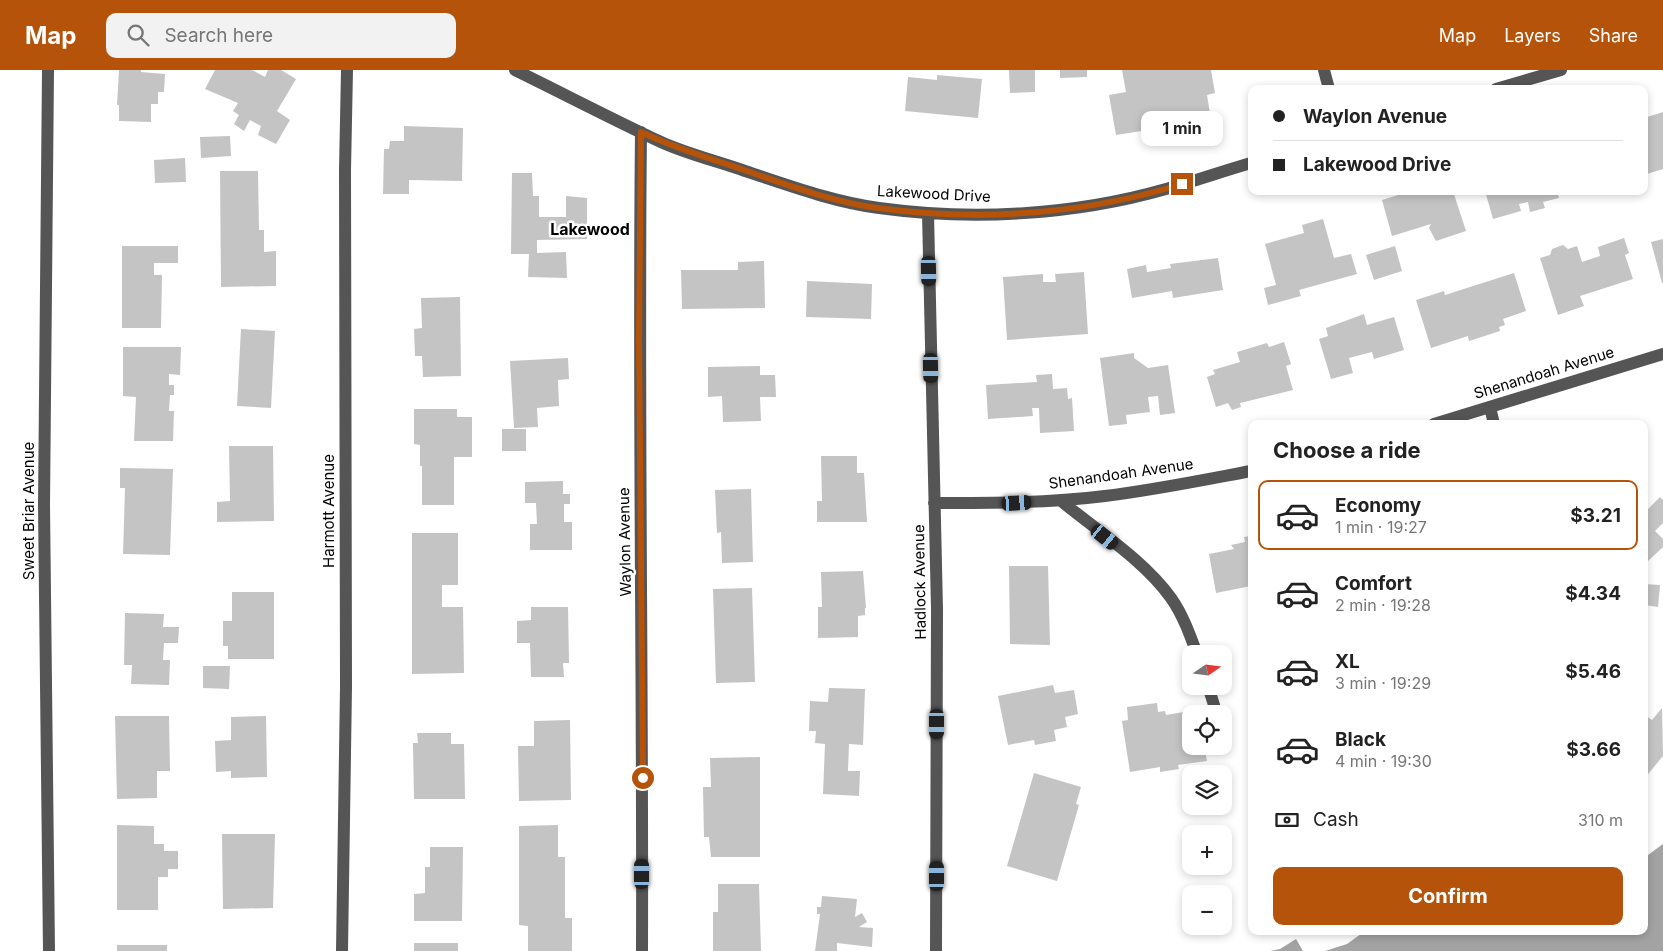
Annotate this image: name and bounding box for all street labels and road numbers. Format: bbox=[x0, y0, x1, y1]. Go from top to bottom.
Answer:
street label: Lakewood Drive bbox=[877, 181, 991, 206]
street label: Shenandoah Avenue bbox=[1471, 342, 1616, 403]
street label: Sweet Briar Avenue bbox=[19, 442, 38, 580]
street label: Harmott Avenue bbox=[319, 454, 338, 568]
street label: Shenandoah Avenue bbox=[1047, 454, 1195, 493]
street label: Waylon Avenue bbox=[614, 487, 635, 597]
street label: Hadlock Avenue bbox=[909, 524, 930, 640]

